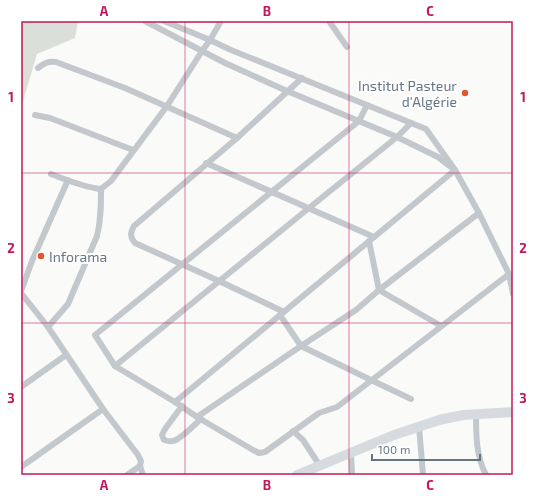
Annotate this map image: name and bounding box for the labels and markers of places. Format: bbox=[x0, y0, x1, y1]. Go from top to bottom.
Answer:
place label: Institut Pasteur d'Algérie bbox=[358, 77, 457, 110]
marker: Institut Pasteur d'Algérie bbox=[460, 88, 470, 98]
place label: Inforama bbox=[49, 248, 107, 265]
marker: Inforama bbox=[36, 251, 46, 261]

